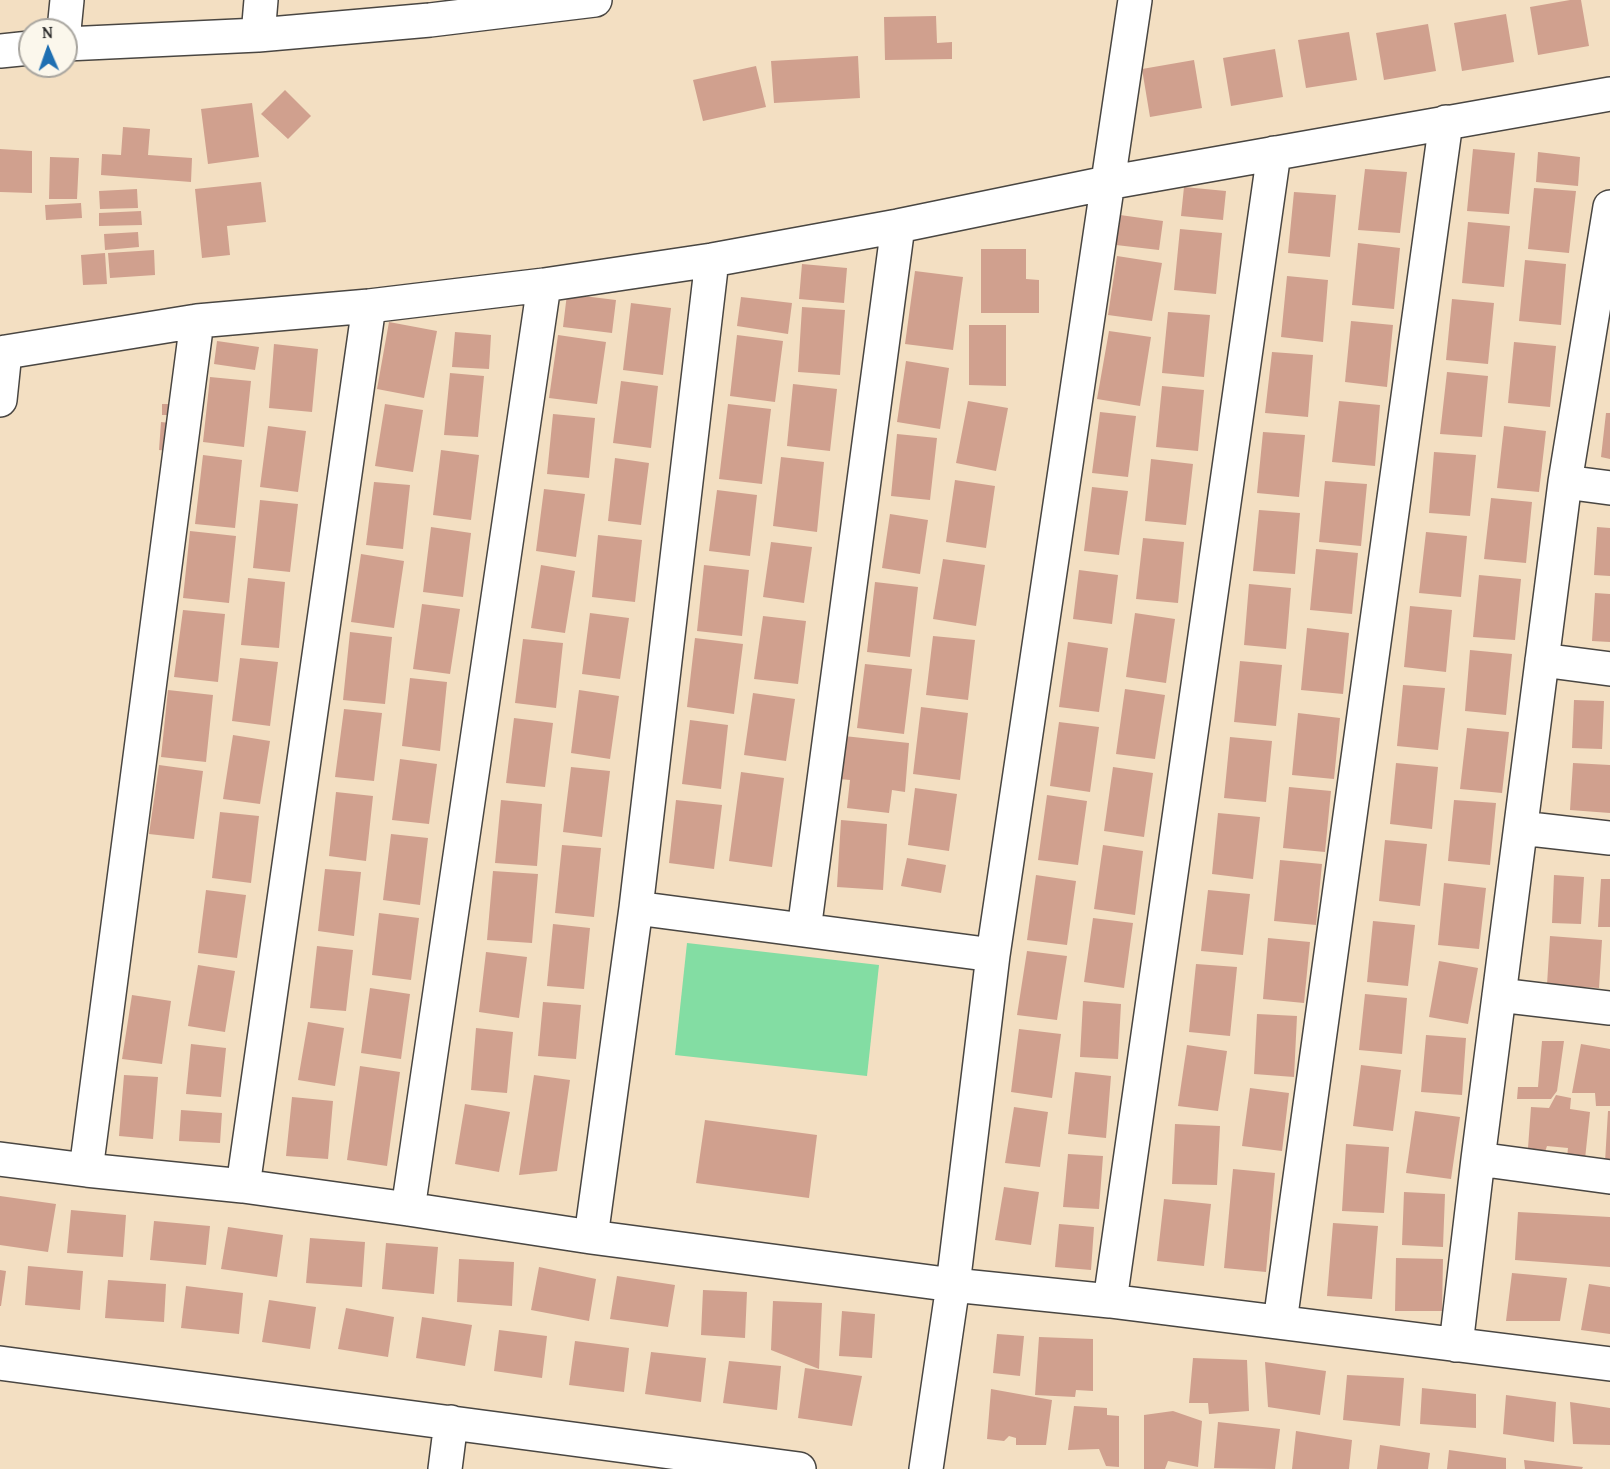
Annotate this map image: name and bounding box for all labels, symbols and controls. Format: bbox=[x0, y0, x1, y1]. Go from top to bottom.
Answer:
north arrow bbox=[18, 18, 78, 78]
text: N bbox=[42, 20, 53, 44]

